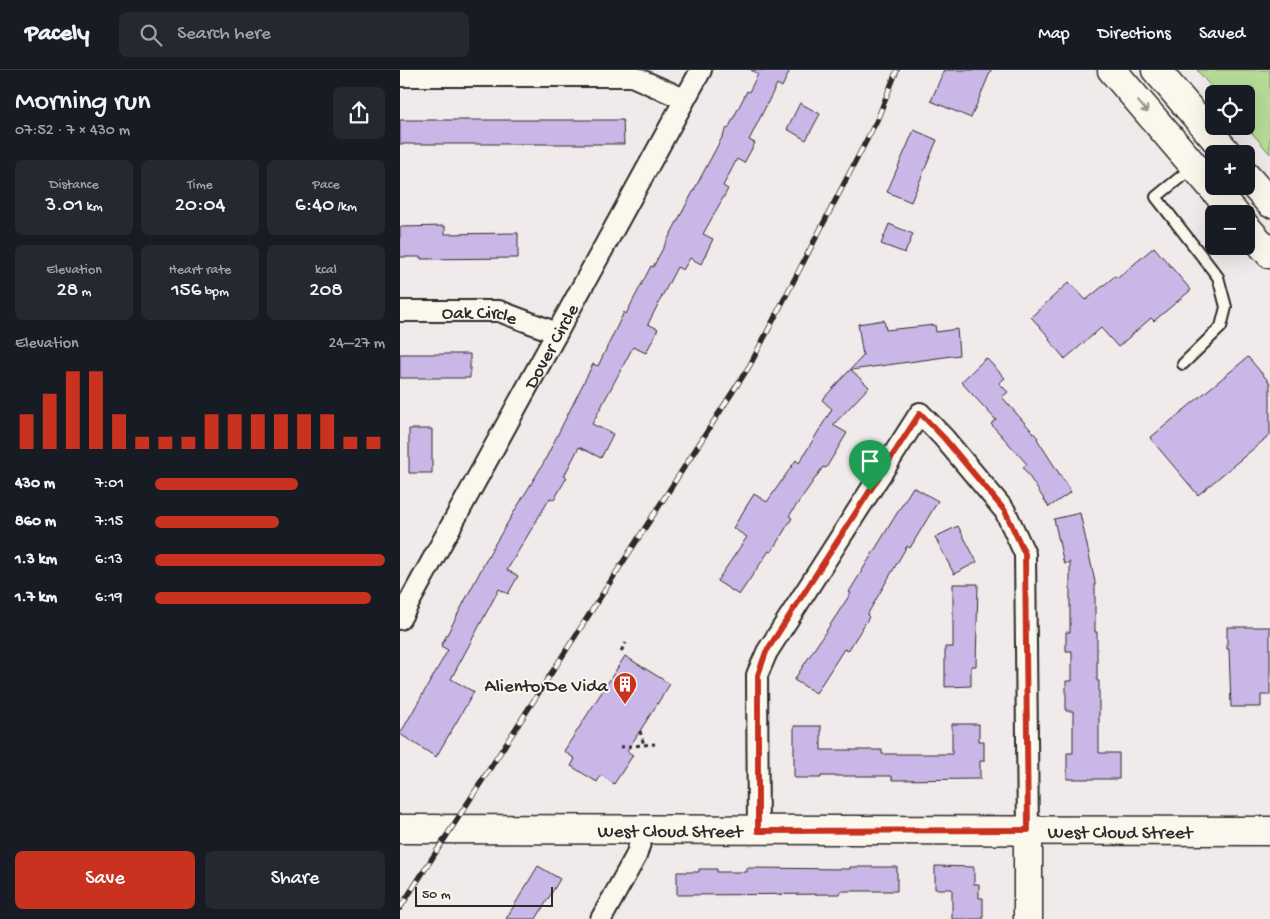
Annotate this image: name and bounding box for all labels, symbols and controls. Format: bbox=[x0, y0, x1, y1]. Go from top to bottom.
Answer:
search box bbox=[119, 12, 469, 57]
text: Pacely bbox=[25, 20, 89, 49]
icon: search bbox=[137, 21, 165, 49]
text: Search here bbox=[177, 23, 271, 46]
text: Map bbox=[1038, 24, 1070, 45]
text: Directions bbox=[1098, 24, 1171, 45]
text: Saved bbox=[1199, 24, 1245, 45]
map controls bbox=[1205, 85, 1255, 255]
button: locate bbox=[1205, 85, 1255, 135]
text: Morning run bbox=[15, 86, 150, 119]
button: share bbox=[333, 87, 385, 139]
one-way arrow bbox=[1137, 100, 1148, 113]
text: 07:52 · 7 × 430 m bbox=[15, 122, 130, 141]
button: + bbox=[1205, 145, 1255, 195]
text: Distance bbox=[49, 177, 99, 194]
text: Time bbox=[187, 177, 213, 194]
text: Pace bbox=[312, 177, 340, 194]
text: 3.01 bbox=[45, 194, 83, 219]
text: 20:04 bbox=[175, 194, 225, 219]
text: 6:40 bbox=[295, 194, 334, 219]
text: km bbox=[83, 199, 103, 216]
text: /km bbox=[334, 199, 357, 216]
button: − bbox=[1205, 205, 1255, 255]
text: Elevation bbox=[46, 262, 102, 279]
text: Heart rate bbox=[169, 262, 231, 279]
text: kcal bbox=[315, 262, 337, 279]
text: 28 bbox=[56, 279, 78, 304]
text: 156 bbox=[171, 279, 201, 304]
text: 208 bbox=[309, 279, 343, 304]
text: m bbox=[78, 284, 92, 301]
text: bpm bbox=[201, 284, 229, 301]
street label: Dover Circle bbox=[520, 300, 586, 395]
street label: Oak Circle bbox=[442, 303, 520, 332]
text: Elevation bbox=[15, 335, 79, 354]
text: 24–27 m bbox=[328, 335, 385, 354]
pin bbox=[849, 440, 891, 491]
icon: arrive bbox=[856, 447, 884, 475]
text: 430 m bbox=[15, 475, 55, 494]
text: 7:01 bbox=[95, 475, 124, 494]
text: 860 m bbox=[15, 513, 56, 532]
text: 7:15 bbox=[95, 513, 123, 532]
text: 1.3 km bbox=[15, 551, 57, 570]
text: 6:13 bbox=[95, 551, 123, 570]
text: 1.7 km bbox=[15, 589, 57, 608]
text: 6:19 bbox=[95, 589, 123, 608]
building icon: Aliento De Vida bbox=[612, 671, 638, 705]
place label: Aliento De Vida bbox=[484, 676, 609, 699]
street label: West Cloud Street bbox=[598, 821, 745, 845]
street label: West Cloud Street bbox=[1048, 822, 1195, 846]
button: Save bbox=[15, 851, 195, 909]
button: Share bbox=[205, 851, 385, 909]
scale bar bbox=[415, 884, 552, 907]
text: 50 m bbox=[422, 887, 451, 904]

